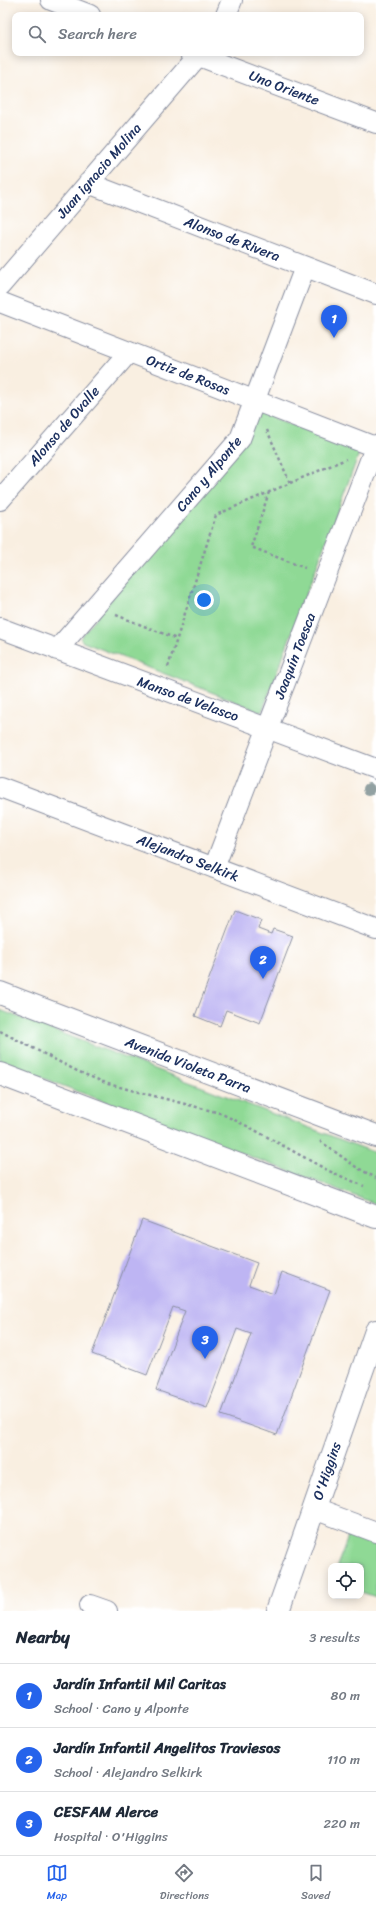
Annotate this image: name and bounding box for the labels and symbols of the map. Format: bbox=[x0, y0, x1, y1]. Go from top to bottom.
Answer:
street label: Uno Oriente bbox=[245, 63, 323, 113]
street label: Juan ignacio Molina bbox=[49, 117, 148, 225]
street label: Alonso de Rivera bbox=[179, 209, 284, 269]
pin: 1 bbox=[321, 305, 347, 338]
street label: Ortiz de Rosas bbox=[142, 348, 234, 403]
street label: Alonso de Ovalle bbox=[21, 380, 106, 473]
street label: Cano y Alponte bbox=[170, 430, 248, 518]
your location bbox=[194, 590, 214, 610]
street label: Joaquín Toesca bbox=[267, 609, 323, 704]
street label: Manso de Velasco bbox=[134, 669, 242, 729]
street label: Alejandro Selkirk bbox=[132, 827, 243, 889]
pin: 2 bbox=[250, 946, 276, 979]
street label: Avenida Violeta Parra bbox=[120, 1029, 255, 1101]
pin: 3 bbox=[192, 1326, 218, 1359]
street label: O'Higgins bbox=[305, 1438, 349, 1504]

